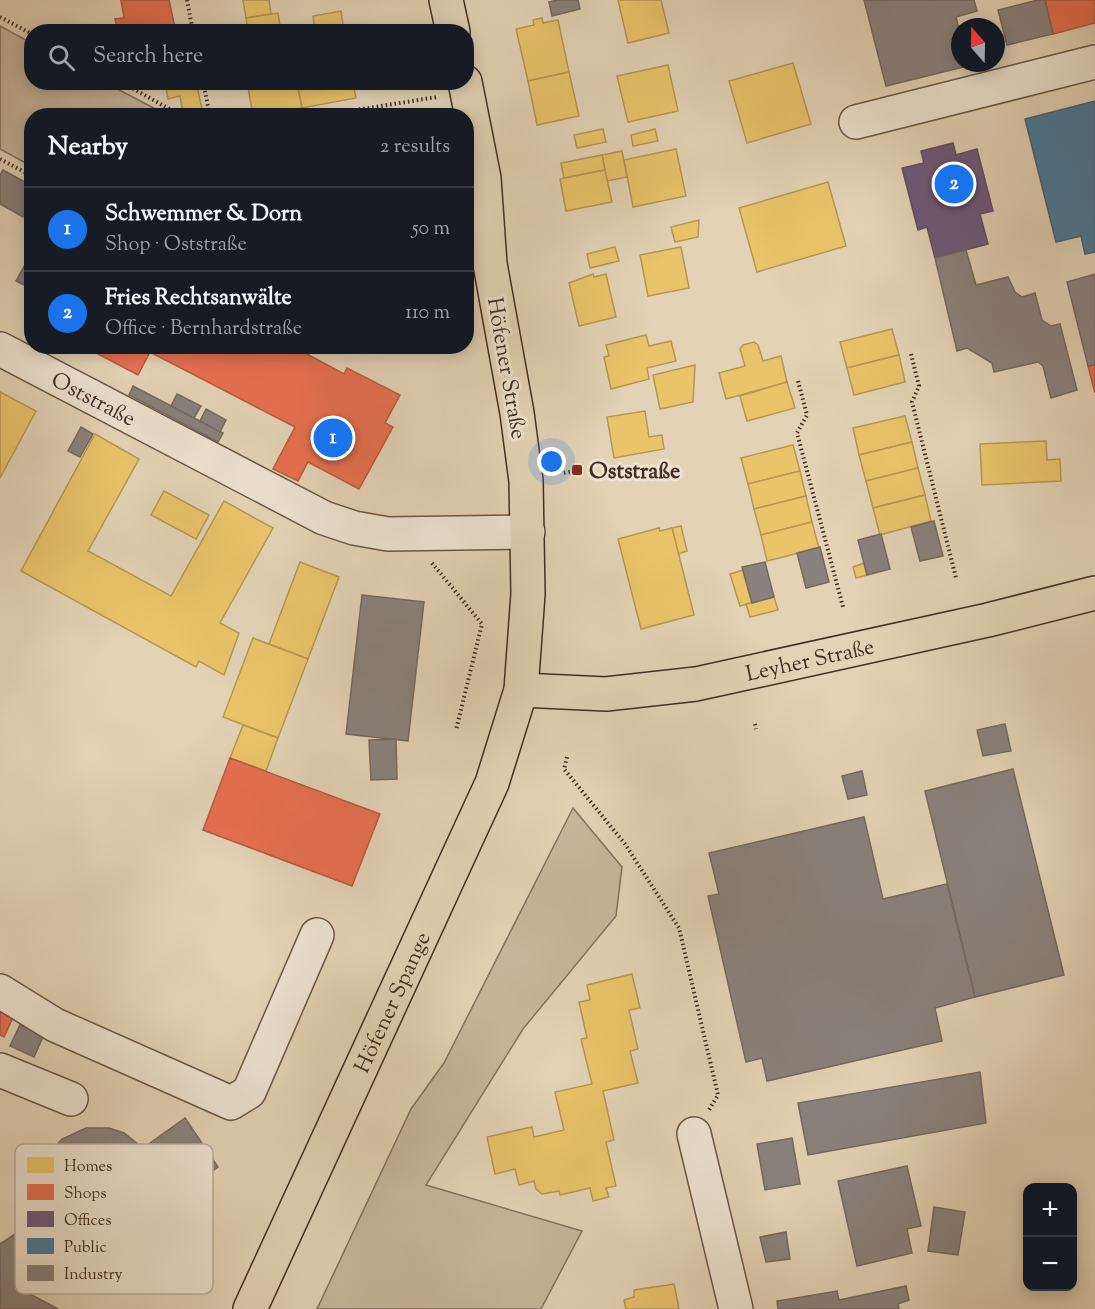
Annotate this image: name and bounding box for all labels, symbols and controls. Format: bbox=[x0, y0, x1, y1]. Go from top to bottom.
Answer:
north arrow bbox=[951, 18, 1005, 72]
search box bbox=[24, 24, 474, 90]
icon: search bbox=[45, 41, 78, 74]
text: Search here bbox=[93, 41, 203, 73]
text: Nearby bbox=[48, 129, 128, 166]
text: 2 results bbox=[380, 133, 450, 162]
pin: 2 bbox=[934, 162, 974, 207]
text: Schwemmer & Dorn bbox=[105, 199, 302, 231]
text: 1 bbox=[64, 215, 71, 244]
text: 50 m bbox=[412, 215, 450, 244]
text: Shop · Oststraße bbox=[105, 231, 247, 260]
text: Fries Rechtsanwälte bbox=[105, 283, 292, 315]
street label: Höfener Straße bbox=[477, 295, 533, 442]
text: 2 bbox=[63, 299, 72, 328]
text: 110 m bbox=[405, 299, 450, 328]
text: Office · Bernhardstraße bbox=[105, 315, 302, 344]
street label: Oststraße bbox=[45, 365, 141, 436]
pin: 1 bbox=[314, 416, 352, 460]
your location bbox=[537, 447, 566, 476]
place label: Oststraße bbox=[589, 457, 680, 489]
marker: Oststraße bbox=[570, 463, 584, 477]
street label: Leyher Straße bbox=[743, 632, 878, 692]
street label: Höfener Spange bbox=[348, 927, 440, 1079]
legend bbox=[15, 1144, 213, 1294]
text: Homes bbox=[64, 1156, 112, 1179]
text: Shops bbox=[64, 1183, 107, 1206]
map controls bbox=[1023, 1183, 1077, 1291]
button: + bbox=[1023, 1183, 1077, 1237]
text: Offices bbox=[64, 1210, 112, 1233]
text: Public bbox=[64, 1237, 107, 1260]
button: − bbox=[1023, 1237, 1077, 1291]
text: Industry bbox=[64, 1264, 122, 1287]

